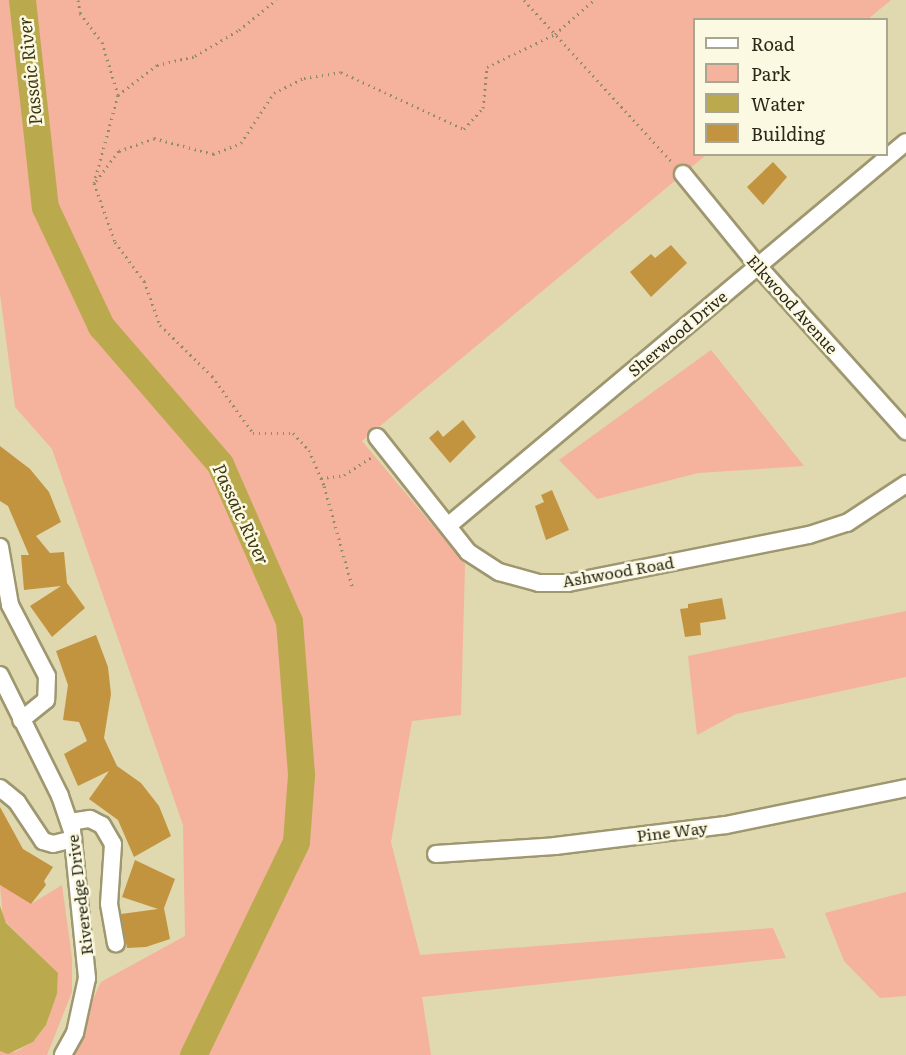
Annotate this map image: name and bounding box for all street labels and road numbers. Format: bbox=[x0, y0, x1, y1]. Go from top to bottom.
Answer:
street label: Elkwood Avenue bbox=[744, 251, 842, 357]
street label: Sherwood Drive bbox=[624, 286, 730, 380]
street label: Ashwood Road bbox=[561, 552, 675, 590]
street label: Pine Way bbox=[636, 817, 708, 845]
street label: Riveredge Drive bbox=[62, 834, 96, 956]

